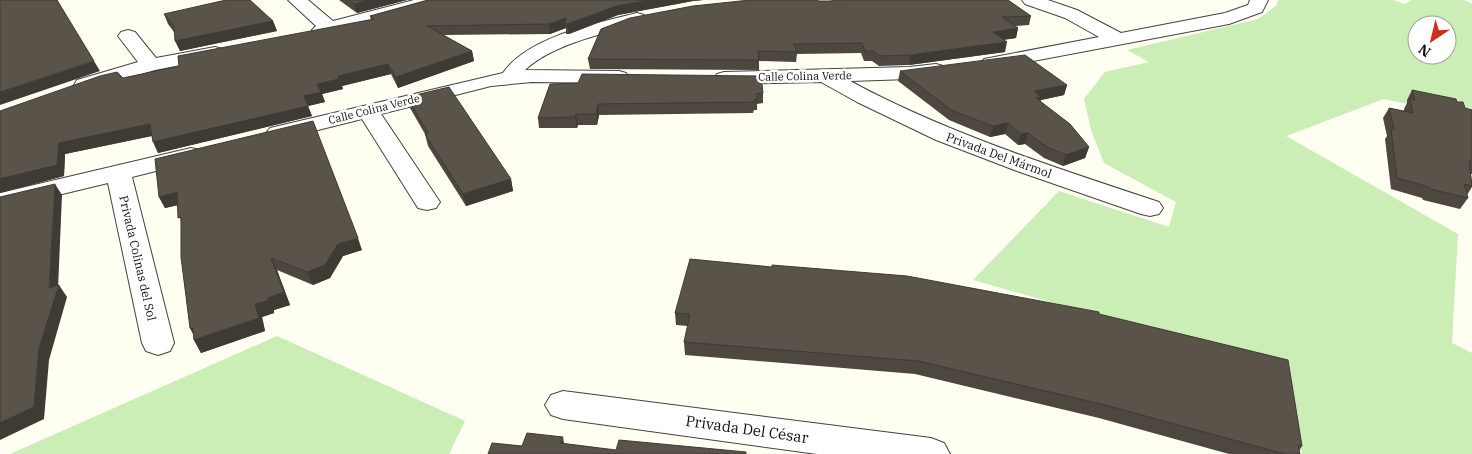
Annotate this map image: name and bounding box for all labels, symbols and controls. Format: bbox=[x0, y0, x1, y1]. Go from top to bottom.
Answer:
north arrow bbox=[1407, 15, 1457, 65]
text: N bbox=[1415, 40, 1434, 61]
street label: Calle Colina Verde bbox=[758, 68, 852, 84]
street label: Calle Colina Verde bbox=[327, 91, 421, 127]
street label: Privada Del Mármol bbox=[944, 129, 1054, 181]
street label: Privada Colinas del Sol bbox=[116, 194, 160, 322]
street label: Privada Del César bbox=[684, 411, 810, 447]

